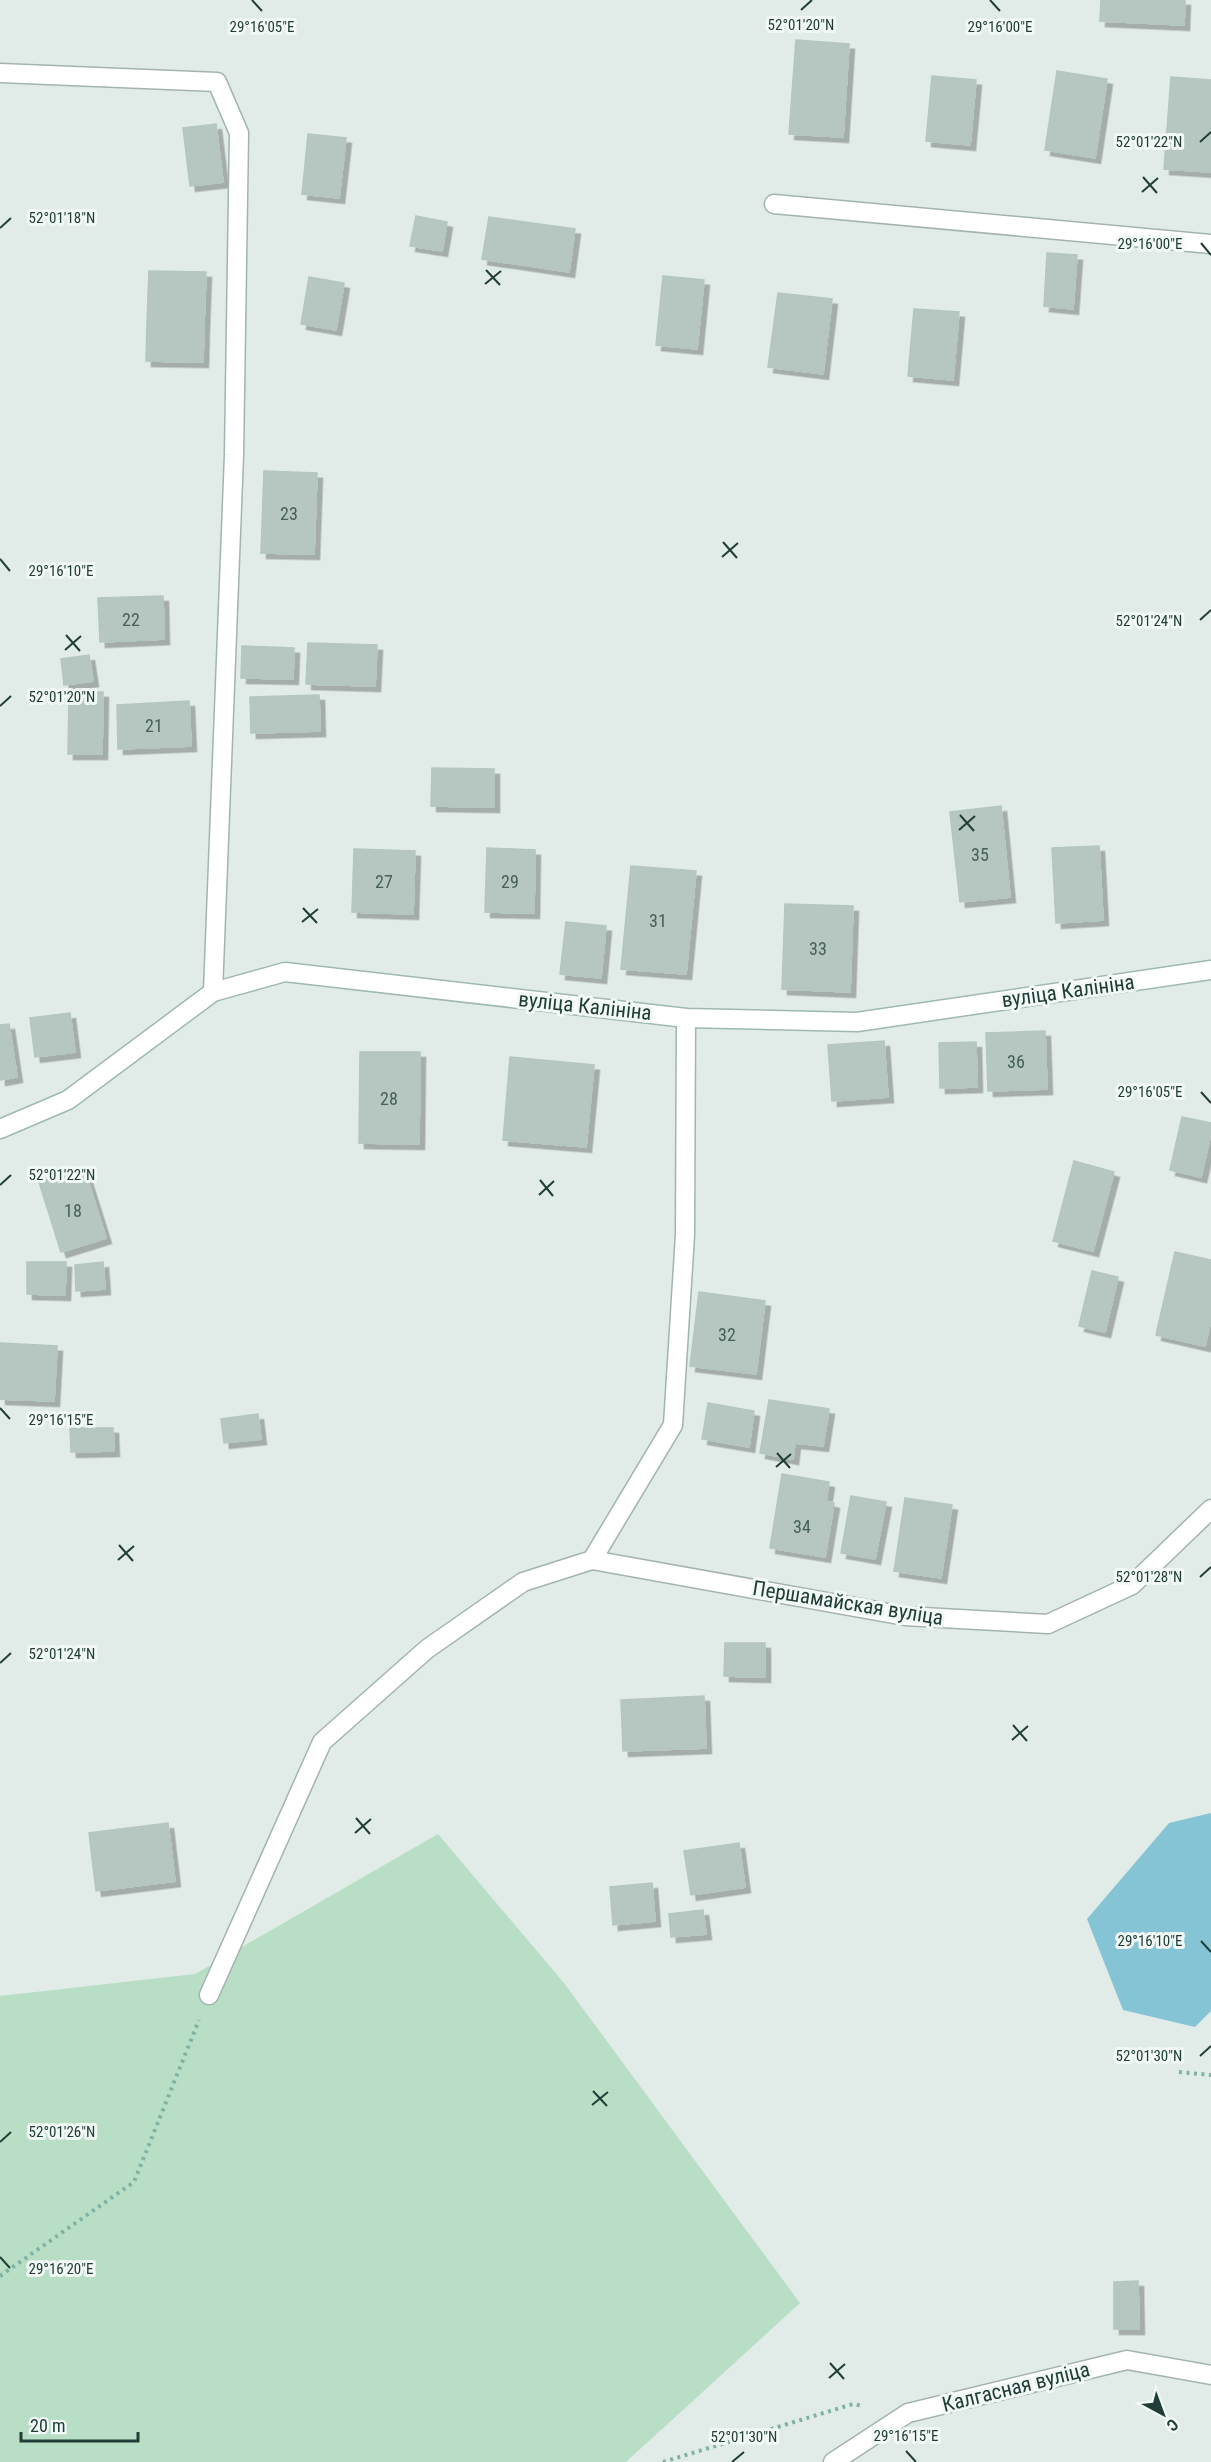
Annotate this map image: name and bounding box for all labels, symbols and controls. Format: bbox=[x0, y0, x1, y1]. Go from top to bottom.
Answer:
text: 52°01'20"N bbox=[768, 16, 834, 34]
text: 29°16'05"E bbox=[230, 18, 294, 36]
text: 29°16'00"E bbox=[968, 18, 1032, 36]
text: 52°01'22"N bbox=[1116, 133, 1182, 151]
text: 52°01'18"N bbox=[29, 209, 95, 227]
text: 29°16'00"E bbox=[1118, 235, 1182, 253]
house number: 23 bbox=[280, 503, 298, 524]
text: 29°16'10"E bbox=[29, 562, 93, 580]
house number: 22 bbox=[122, 609, 140, 630]
text: 52°01'24"N bbox=[1116, 612, 1182, 630]
text: 52°01'20"N bbox=[29, 688, 95, 706]
house number: 21 bbox=[145, 715, 163, 736]
house number: 35 bbox=[971, 844, 989, 865]
house number: 27 bbox=[375, 871, 393, 892]
house number: 29 bbox=[501, 871, 519, 892]
house number: 31 bbox=[649, 910, 667, 931]
house number: 33 bbox=[809, 938, 827, 959]
street label: вуліца Калініна bbox=[1000, 970, 1136, 1012]
street label: вуліца Калініна bbox=[517, 987, 653, 1025]
house number: 36 bbox=[1007, 1051, 1025, 1072]
text: 29°16'05"E bbox=[1118, 1083, 1182, 1101]
house number: 28 bbox=[380, 1088, 398, 1109]
text: 52°01'22"N bbox=[29, 1166, 95, 1184]
house number: 18 bbox=[64, 1200, 82, 1221]
house number: 32 bbox=[718, 1324, 736, 1345]
text: 29°16'15"E bbox=[29, 1411, 93, 1429]
house number: 34 bbox=[793, 1516, 811, 1537]
text: 52°01'28"N bbox=[1116, 1568, 1182, 1586]
street label: Першамайская вуліца bbox=[751, 1576, 945, 1630]
text: 52°01'24"N bbox=[29, 1645, 95, 1663]
text: 29°16'10"E bbox=[1118, 1932, 1182, 1950]
text: 52°01'30"N bbox=[1116, 2047, 1182, 2065]
text: 52°01'26"N bbox=[29, 2123, 95, 2141]
text: 29°16'20"E bbox=[29, 2260, 93, 2278]
street label: Калгасная вуліца bbox=[940, 2357, 1092, 2417]
north arrow bbox=[1133, 2384, 1193, 2444]
scale bar bbox=[21, 2405, 138, 2443]
text: 20 m bbox=[30, 2415, 65, 2436]
text: С bbox=[1163, 2415, 1182, 2435]
text: 29°16'15"E bbox=[874, 2427, 938, 2445]
text: 52°01'30"N bbox=[711, 2428, 777, 2446]

